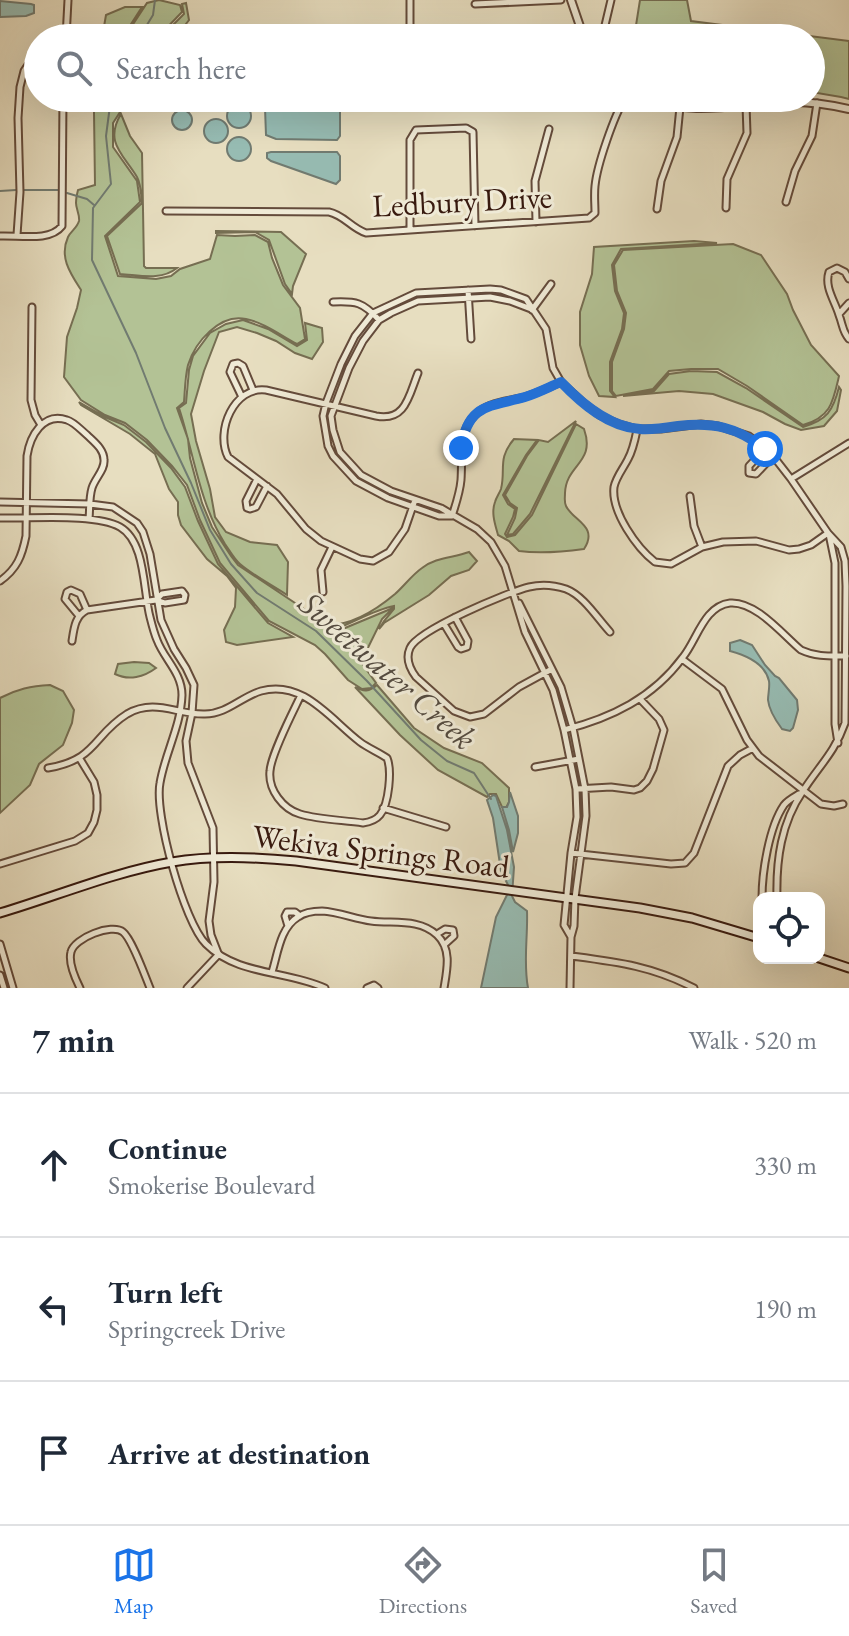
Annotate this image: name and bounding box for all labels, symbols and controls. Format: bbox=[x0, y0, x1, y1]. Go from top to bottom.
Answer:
search box bbox=[24, 24, 825, 112]
icon: search bbox=[52, 46, 96, 90]
text: Search here bbox=[116, 49, 246, 88]
street label: Ledbury Drive bbox=[371, 175, 553, 227]
route end bbox=[443, 430, 479, 466]
route start bbox=[747, 431, 783, 467]
water label: Sweetwater Creek bbox=[289, 580, 486, 759]
street label: Wekiva Springs Road bbox=[250, 814, 513, 888]
map controls bbox=[753, 892, 825, 964]
button: locate bbox=[753, 892, 825, 964]
text: 7 min bbox=[32, 1018, 115, 1062]
text: Walk · 520 m bbox=[689, 1023, 817, 1057]
text: Continue bbox=[108, 1129, 227, 1168]
icon: ahead bbox=[32, 1143, 76, 1187]
text: 330 m bbox=[754, 1148, 817, 1182]
text: Smokerise Boulevard bbox=[108, 1168, 315, 1202]
text: Turn left bbox=[108, 1273, 222, 1312]
icon: left bbox=[32, 1287, 76, 1331]
text: 190 m bbox=[754, 1292, 817, 1326]
text: Springcreek Drive bbox=[108, 1312, 286, 1346]
icon: arrive bbox=[32, 1431, 76, 1475]
text: Arrive at destination bbox=[108, 1434, 370, 1473]
tab: Map bbox=[112, 1543, 156, 1620]
tab: Directions bbox=[379, 1543, 467, 1620]
tab: Saved bbox=[690, 1543, 737, 1620]

